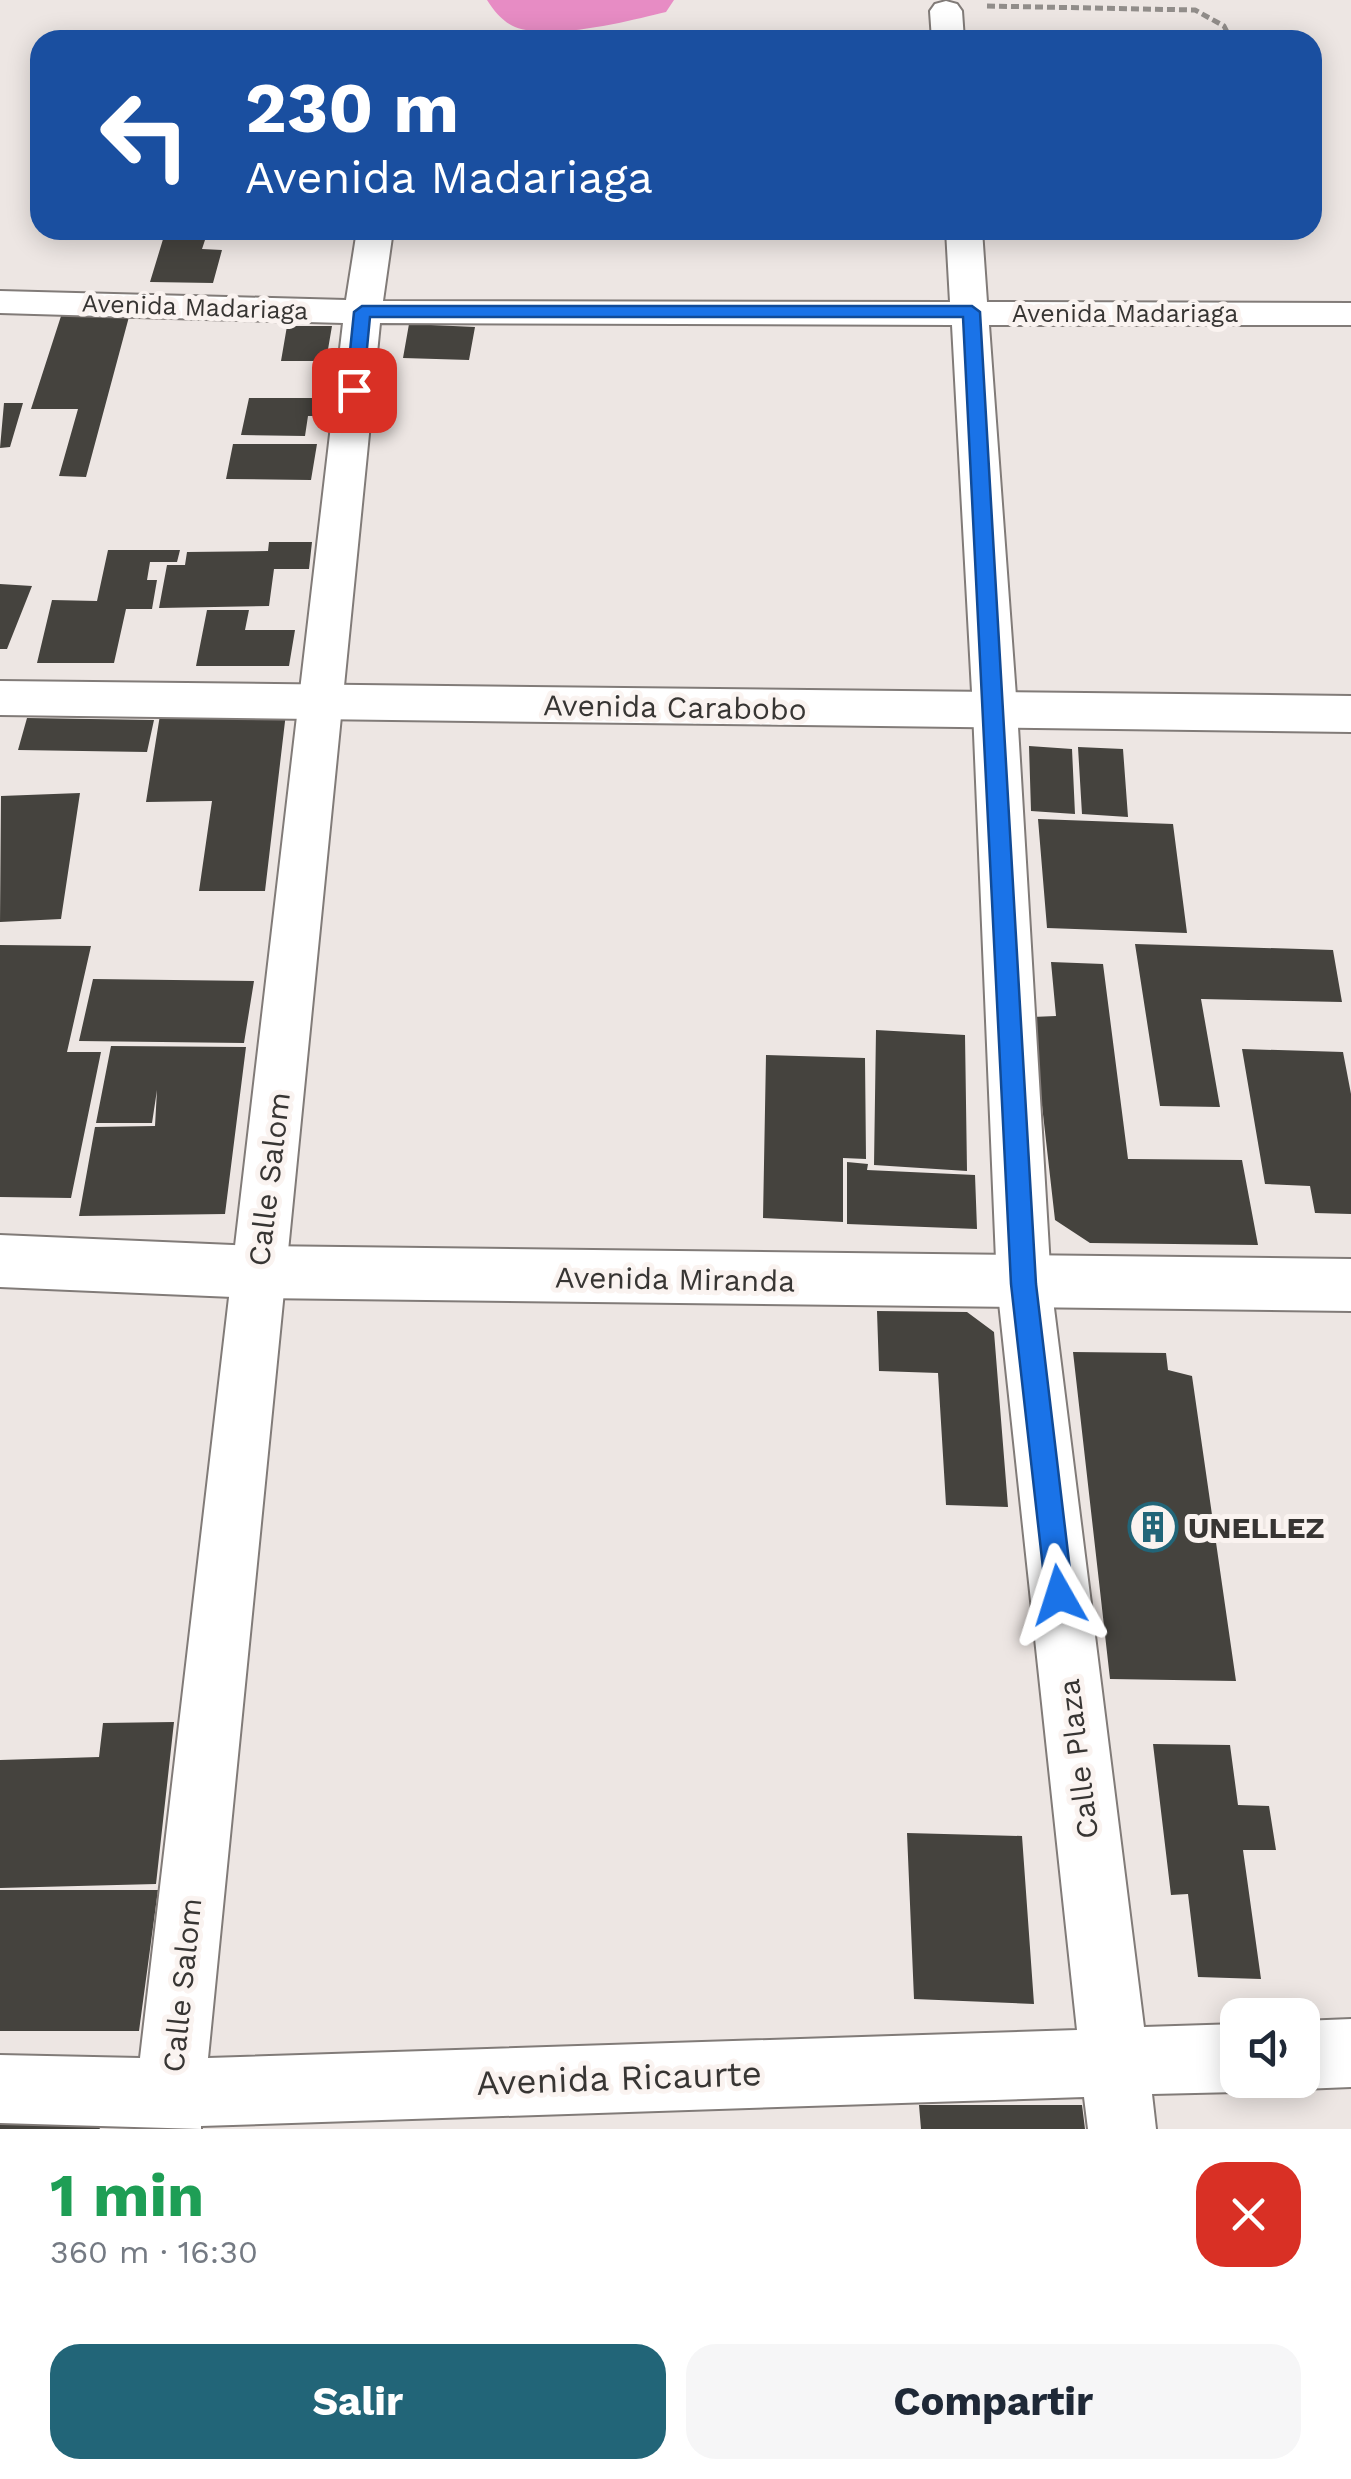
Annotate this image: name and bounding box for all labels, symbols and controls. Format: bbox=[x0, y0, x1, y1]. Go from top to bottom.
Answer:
text: 230 m bbox=[245, 67, 459, 149]
icon: left bbox=[80, 70, 210, 200]
text: Avenida Madariaga bbox=[245, 151, 653, 204]
street label: Avenida Madariaga bbox=[81, 289, 309, 325]
street label: Avenida Madariaga bbox=[1012, 299, 1238, 328]
pin bbox=[312, 348, 397, 433]
icon: arrive bbox=[327, 363, 382, 418]
street label: Avenida Carabobo bbox=[543, 687, 807, 727]
street label: Calle Salom bbox=[241, 1090, 297, 1268]
street label: Avenida Miranda bbox=[555, 1259, 795, 1299]
building icon: UNELLEZ bbox=[1127, 1501, 1179, 1553]
place label: UNELLEZ bbox=[1188, 1510, 1325, 1545]
position arrow bbox=[1007, 1543, 1111, 1647]
street label: Calle Plaza bbox=[1051, 1677, 1105, 1841]
street label: Calle Salom bbox=[155, 1896, 209, 2074]
map controls bbox=[1220, 1998, 1320, 2098]
button: sound bbox=[1220, 1998, 1320, 2098]
street label: Avenida Ricaurte bbox=[475, 2052, 763, 2104]
text: 1 min bbox=[50, 2160, 204, 2231]
button: close bbox=[1196, 2162, 1301, 2267]
text: 360 m · 16:30 bbox=[50, 2233, 258, 2271]
button: Salir bbox=[50, 2344, 666, 2459]
button: Compartir bbox=[686, 2344, 1301, 2459]

